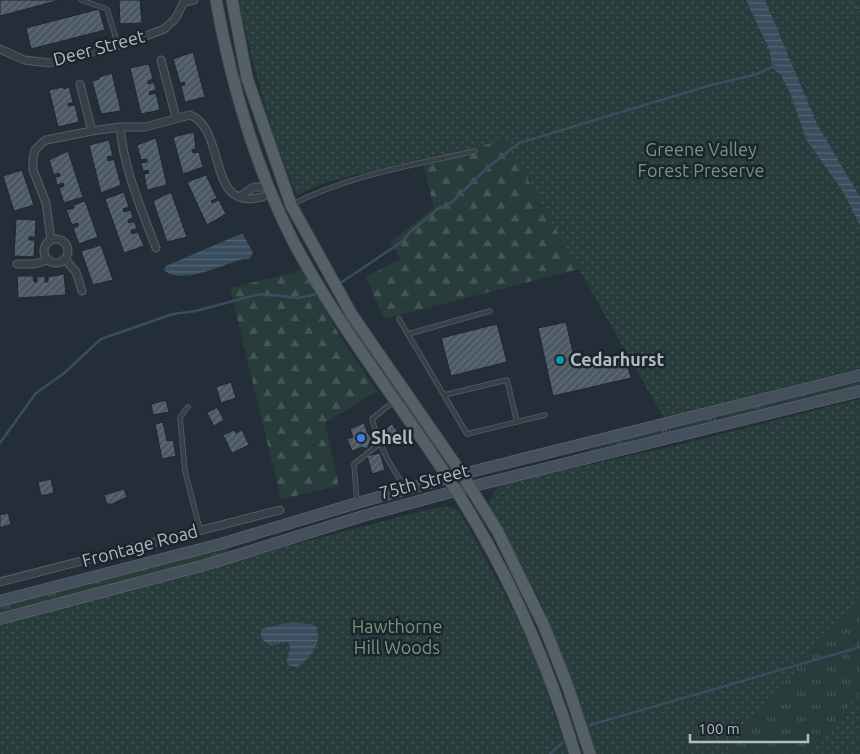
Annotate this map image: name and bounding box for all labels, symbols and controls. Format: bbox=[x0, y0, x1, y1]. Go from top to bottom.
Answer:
street label: Deer Street bbox=[51, 25, 147, 69]
park label: Greene Valley Forest Preserve bbox=[638, 139, 764, 180]
place label: Cedarhurst bbox=[570, 349, 665, 369]
marker: Cedarhurst bbox=[554, 354, 566, 366]
place label: Shell bbox=[371, 427, 414, 447]
marker: Shell bbox=[355, 432, 367, 444]
street label: 75th Street bbox=[377, 459, 471, 503]
street label: Frontage Road bbox=[80, 520, 200, 570]
park label: Hawthorne Hill Woods bbox=[352, 616, 442, 657]
scale bar bbox=[690, 712, 808, 744]
text: 100 m bbox=[698, 720, 740, 737]

